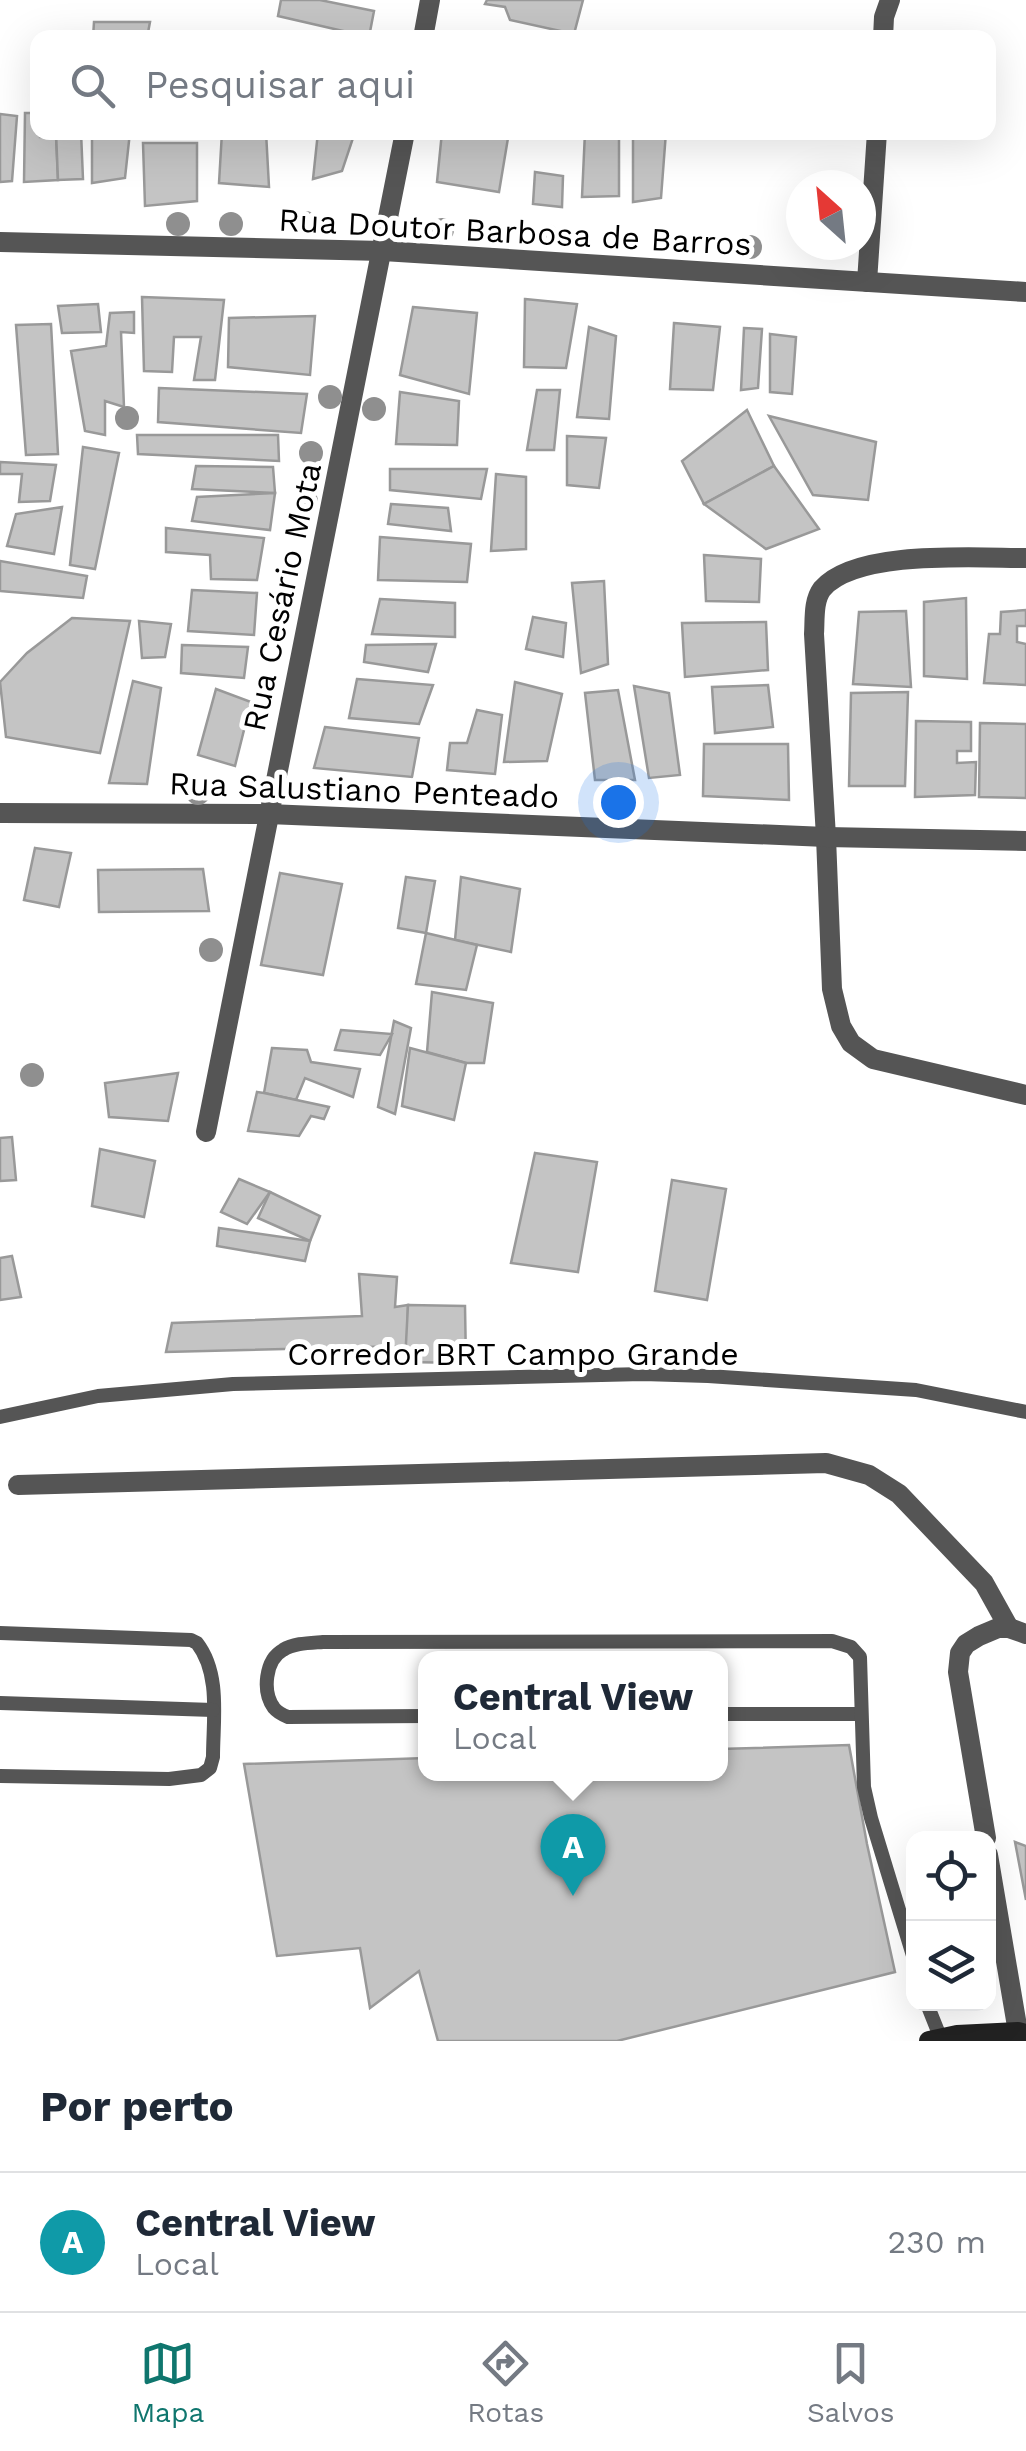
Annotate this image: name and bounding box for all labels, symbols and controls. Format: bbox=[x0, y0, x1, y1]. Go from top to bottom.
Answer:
search box bbox=[30, 30, 996, 140]
icon: search bbox=[65, 58, 120, 113]
text: Pesquisar aqui bbox=[145, 63, 415, 107]
north arrow bbox=[786, 170, 876, 260]
street label: Rua Doutor Barbosa de Barros bbox=[278, 201, 752, 263]
street label: Rua Cesário Mota bbox=[235, 459, 329, 735]
street label: Rua Salustiano Penteado bbox=[168, 764, 560, 816]
your location bbox=[593, 777, 644, 828]
street label: Corredor BRT Campo Grande bbox=[287, 1335, 739, 1373]
popup bbox=[418, 1651, 728, 1781]
text: Central View bbox=[453, 1675, 693, 1719]
text: Local bbox=[453, 1719, 536, 1757]
pin: A bbox=[540, 1814, 606, 1896]
map controls bbox=[906, 1831, 996, 2011]
button: locate bbox=[906, 1831, 996, 1921]
button: layers bbox=[906, 1921, 996, 2011]
text: Por perto bbox=[40, 2082, 234, 2131]
text: Central View bbox=[135, 2201, 375, 2245]
text: A bbox=[62, 2223, 83, 2261]
text: 230 m bbox=[887, 2223, 986, 2261]
text: Local bbox=[135, 2245, 219, 2283]
tab: Mapa bbox=[131, 2336, 204, 2429]
tab: Rotas bbox=[467, 2336, 544, 2429]
tab: Salvos bbox=[807, 2336, 895, 2429]

